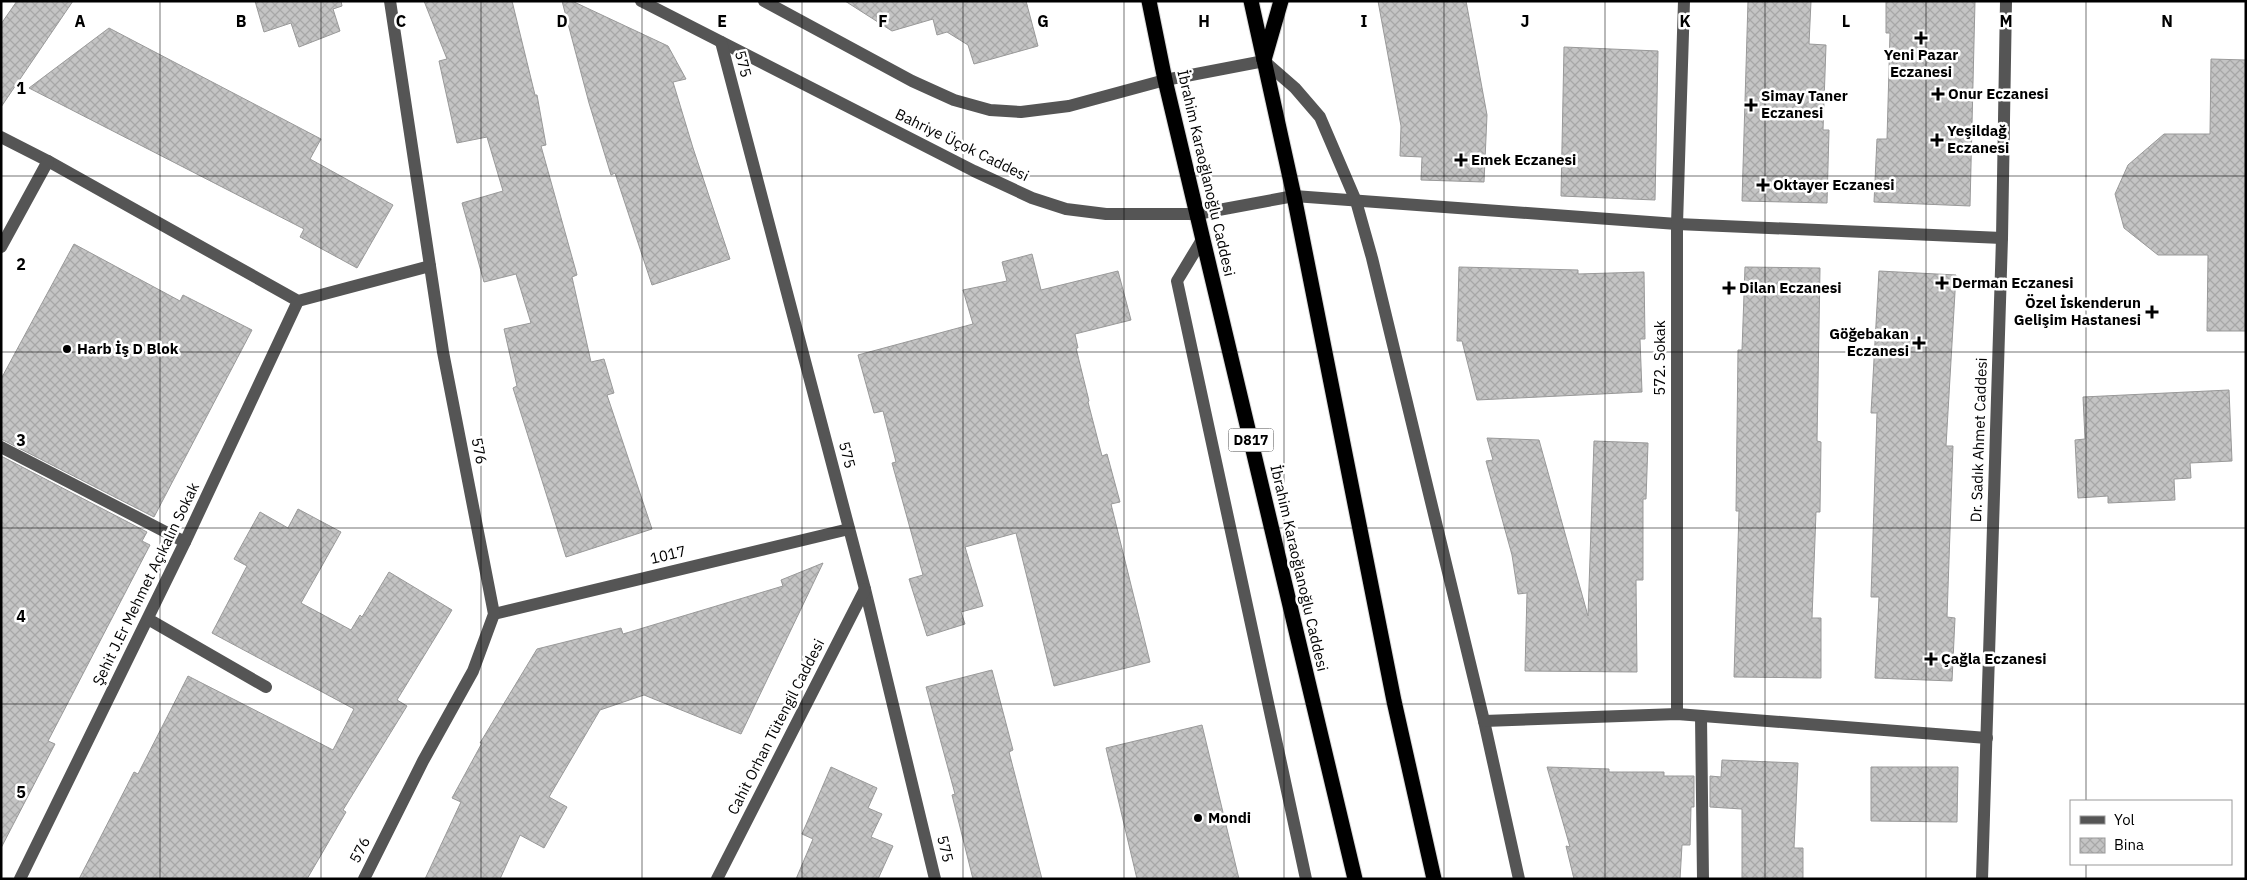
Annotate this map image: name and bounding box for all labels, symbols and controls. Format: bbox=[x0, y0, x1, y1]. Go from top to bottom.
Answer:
text: A bbox=[75, 11, 86, 31]
text: B bbox=[236, 11, 247, 31]
text: C bbox=[396, 11, 406, 31]
text: D bbox=[556, 11, 568, 31]
text: E bbox=[717, 11, 727, 31]
text: F bbox=[878, 11, 888, 31]
text: G bbox=[1037, 11, 1049, 31]
text: H bbox=[1198, 11, 1210, 31]
text: I bbox=[1361, 11, 1368, 31]
text: J bbox=[1521, 11, 1529, 31]
text: K bbox=[1679, 11, 1691, 31]
text: L bbox=[1842, 11, 1850, 31]
text: M bbox=[1999, 11, 2013, 31]
text: N bbox=[2161, 11, 2173, 31]
marker: Yeni Pazar Eczanesi bbox=[1915, 32, 1927, 44]
place label: Yeni Pazar Eczanesi bbox=[1884, 45, 1958, 81]
street label: 575 bbox=[731, 48, 756, 79]
street label: İbrahim Karaoğlanoğlu Caddesi bbox=[1173, 68, 1240, 278]
text: 1 bbox=[16, 78, 26, 98]
place label: Onur Eczanesi bbox=[1948, 84, 2048, 103]
place label: Simay Taner Eczanesi bbox=[1761, 86, 1848, 122]
marker: Onur Eczanesi bbox=[1932, 88, 1944, 100]
marker: Simay Taner Eczanesi bbox=[1745, 99, 1757, 111]
street label: Bahriye Üçok Caddesi bbox=[892, 104, 1032, 185]
place label: Yeşildağ Eczanesi bbox=[1947, 121, 2009, 157]
marker: Yeşildağ Eczanesi bbox=[1931, 134, 1943, 146]
place label: Emek Eczanesi bbox=[1471, 150, 1576, 169]
marker: Emek Eczanesi bbox=[1455, 154, 1467, 166]
place label: Oktayer Eczanesi bbox=[1773, 175, 1895, 194]
marker: Oktayer Eczanesi bbox=[1757, 179, 1769, 191]
text: 2 bbox=[16, 254, 26, 274]
place label: Derman Eczanesi bbox=[1952, 273, 2074, 292]
marker: Derman Eczanesi bbox=[1936, 277, 1948, 289]
place label: Dilan Eczanesi bbox=[1739, 278, 1842, 297]
marker: Dilan Eczanesi bbox=[1723, 282, 1735, 294]
place label: Özel İskenderun Gelişim Hastanesi bbox=[2014, 293, 2141, 329]
marker: Özel İskenderun Gelişim Hastanesi bbox=[2145, 305, 2159, 319]
street label: 572. Sokak bbox=[1650, 320, 1669, 396]
place label: Göğebakan Eczanesi bbox=[1829, 324, 1909, 360]
marker: Göğebakan Eczanesi bbox=[1913, 337, 1925, 349]
place label: Harb İş D Blok bbox=[77, 339, 179, 358]
marker: Harb İş D Blok bbox=[61, 343, 73, 355]
street label: Dr. Sadık Ahmet Caddesi bbox=[1966, 357, 1991, 523]
road number: D817 bbox=[1228, 428, 1274, 452]
text: 3 bbox=[16, 430, 26, 450]
street label: 576 bbox=[468, 436, 491, 466]
street label: 575 bbox=[835, 439, 860, 470]
street label: İbrahim Karaoğlanoğlu Caddesi bbox=[1266, 463, 1333, 673]
street label: Şehit J.Er Mehmet Açıkalın Sokak bbox=[88, 479, 203, 689]
street label: 1017 bbox=[648, 541, 688, 568]
text: 4 bbox=[16, 606, 26, 626]
street label: Cahit Orhan Tütengil Caddesi bbox=[723, 636, 828, 818]
place label: Çağla Eczanesi bbox=[1941, 649, 2047, 668]
marker: Çağla Eczanesi bbox=[1925, 653, 1937, 665]
text: 5 bbox=[16, 782, 26, 802]
legend bbox=[2070, 800, 2232, 865]
place label: Mondi bbox=[1208, 808, 1251, 827]
text: Yol bbox=[2114, 810, 2135, 829]
marker: Mondi bbox=[1192, 812, 1204, 824]
street label: 576 bbox=[345, 833, 374, 866]
street label: 575 bbox=[933, 833, 958, 864]
text: Bina bbox=[2114, 835, 2144, 854]

